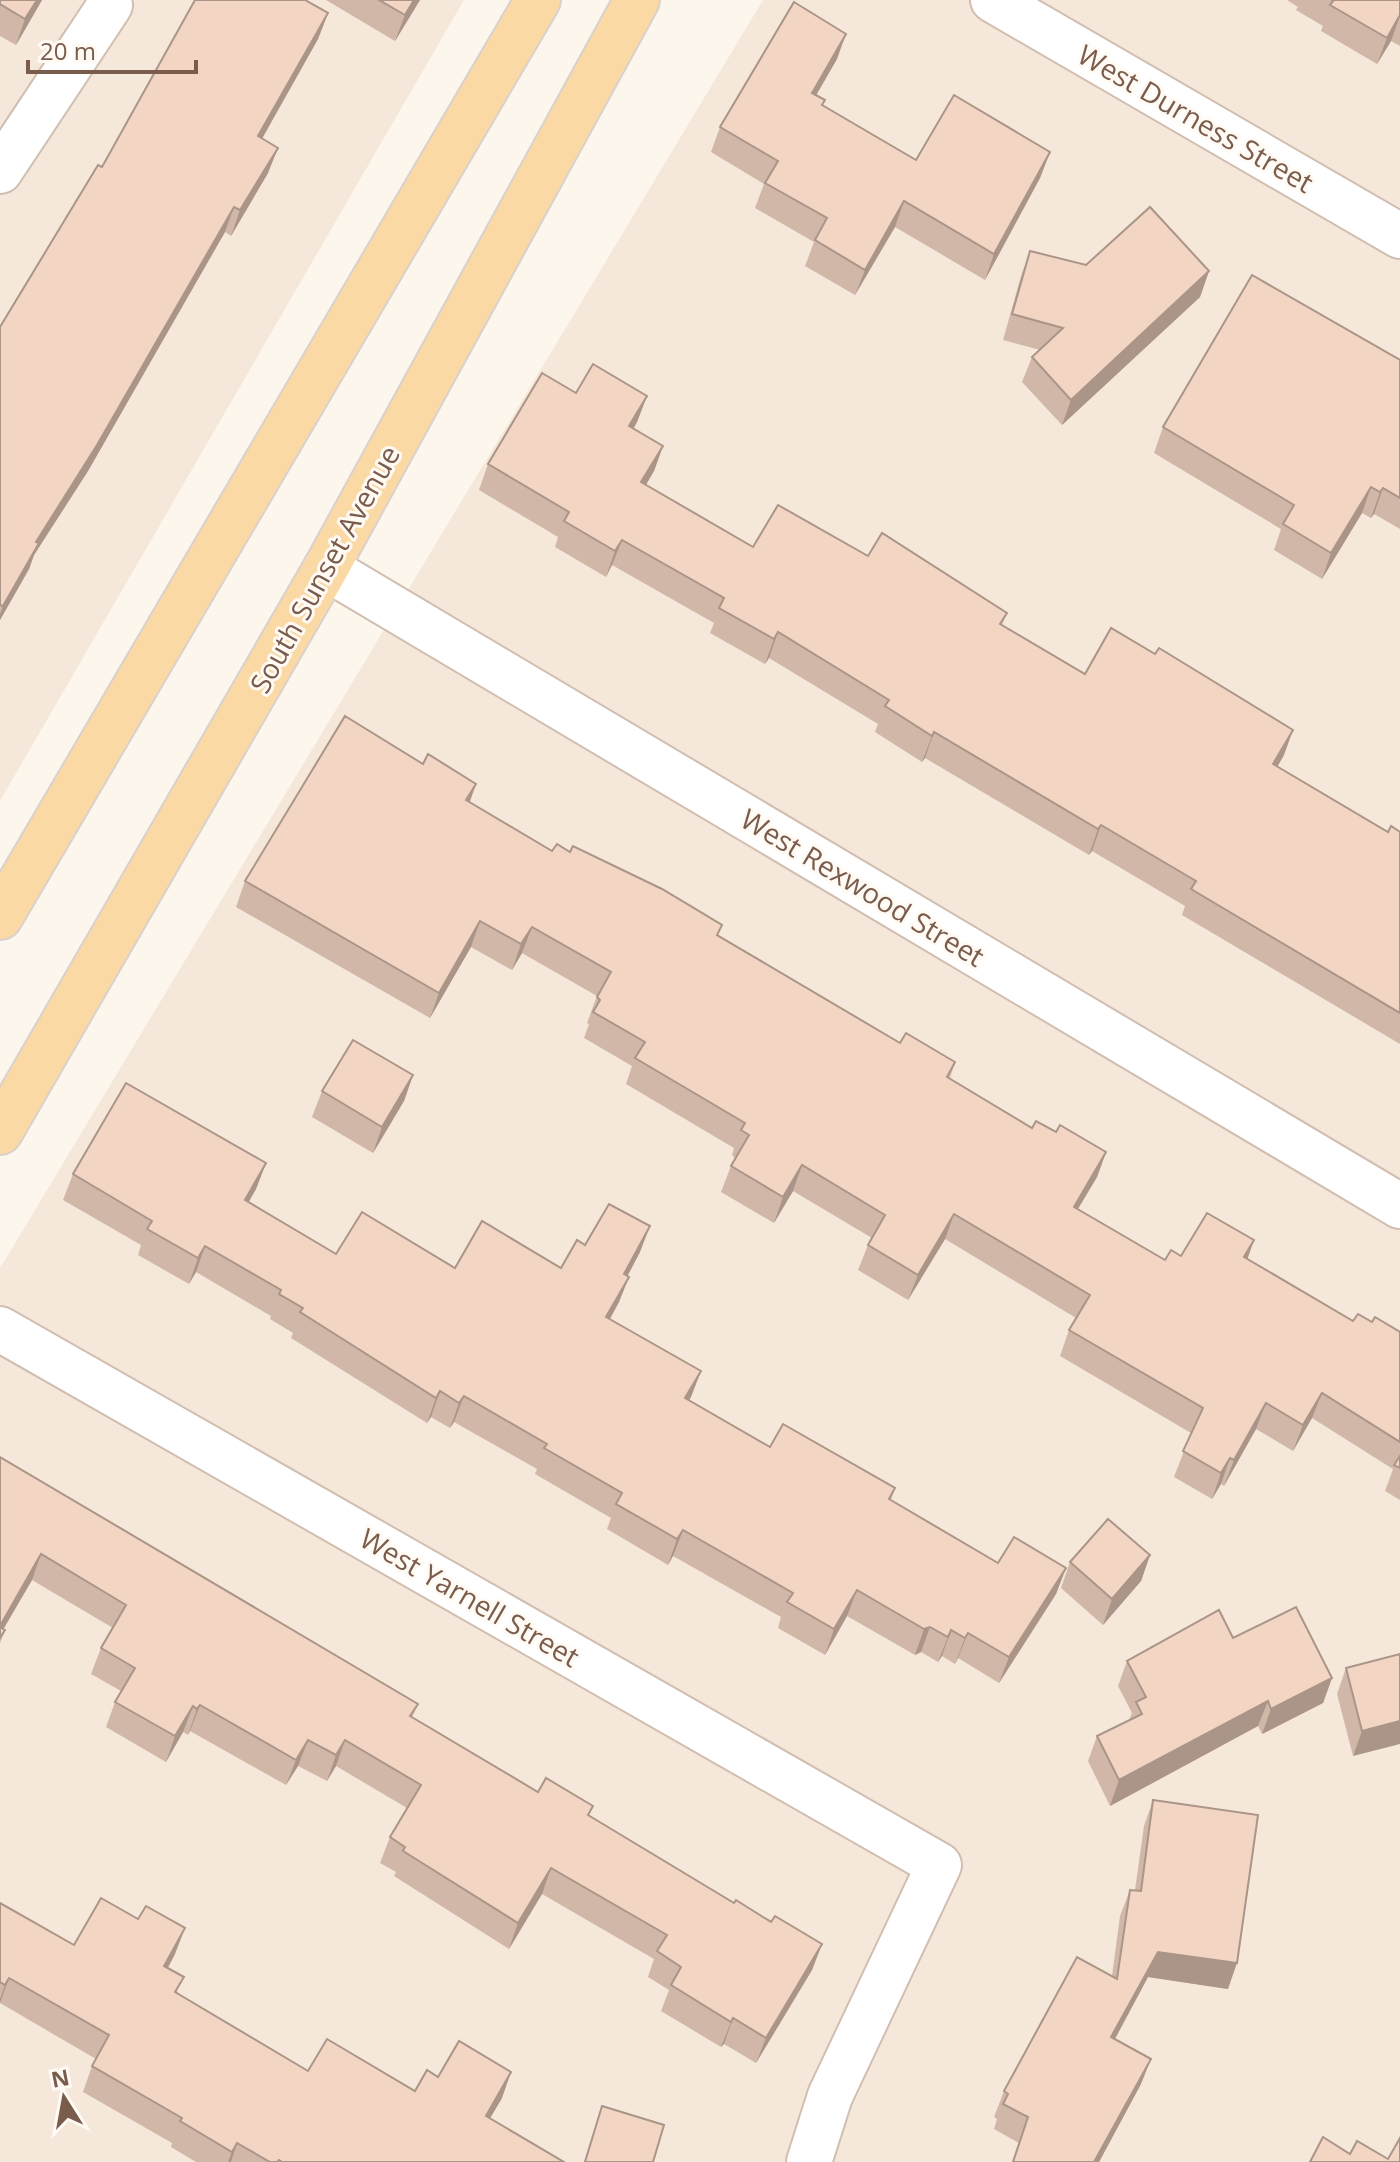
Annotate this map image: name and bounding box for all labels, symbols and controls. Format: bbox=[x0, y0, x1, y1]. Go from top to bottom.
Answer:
scale bar bbox=[28, 24, 196, 74]
text: 20 m bbox=[40, 34, 96, 67]
street label: West Durness Street bbox=[1071, 35, 1321, 201]
street label: South Sunset Avenue bbox=[240, 439, 408, 699]
street label: West Rexwood Street bbox=[734, 799, 992, 975]
street label: West Yarnell Street bbox=[353, 1519, 587, 1675]
north arrow bbox=[24, 2058, 104, 2138]
text: N bbox=[48, 2061, 72, 2094]

